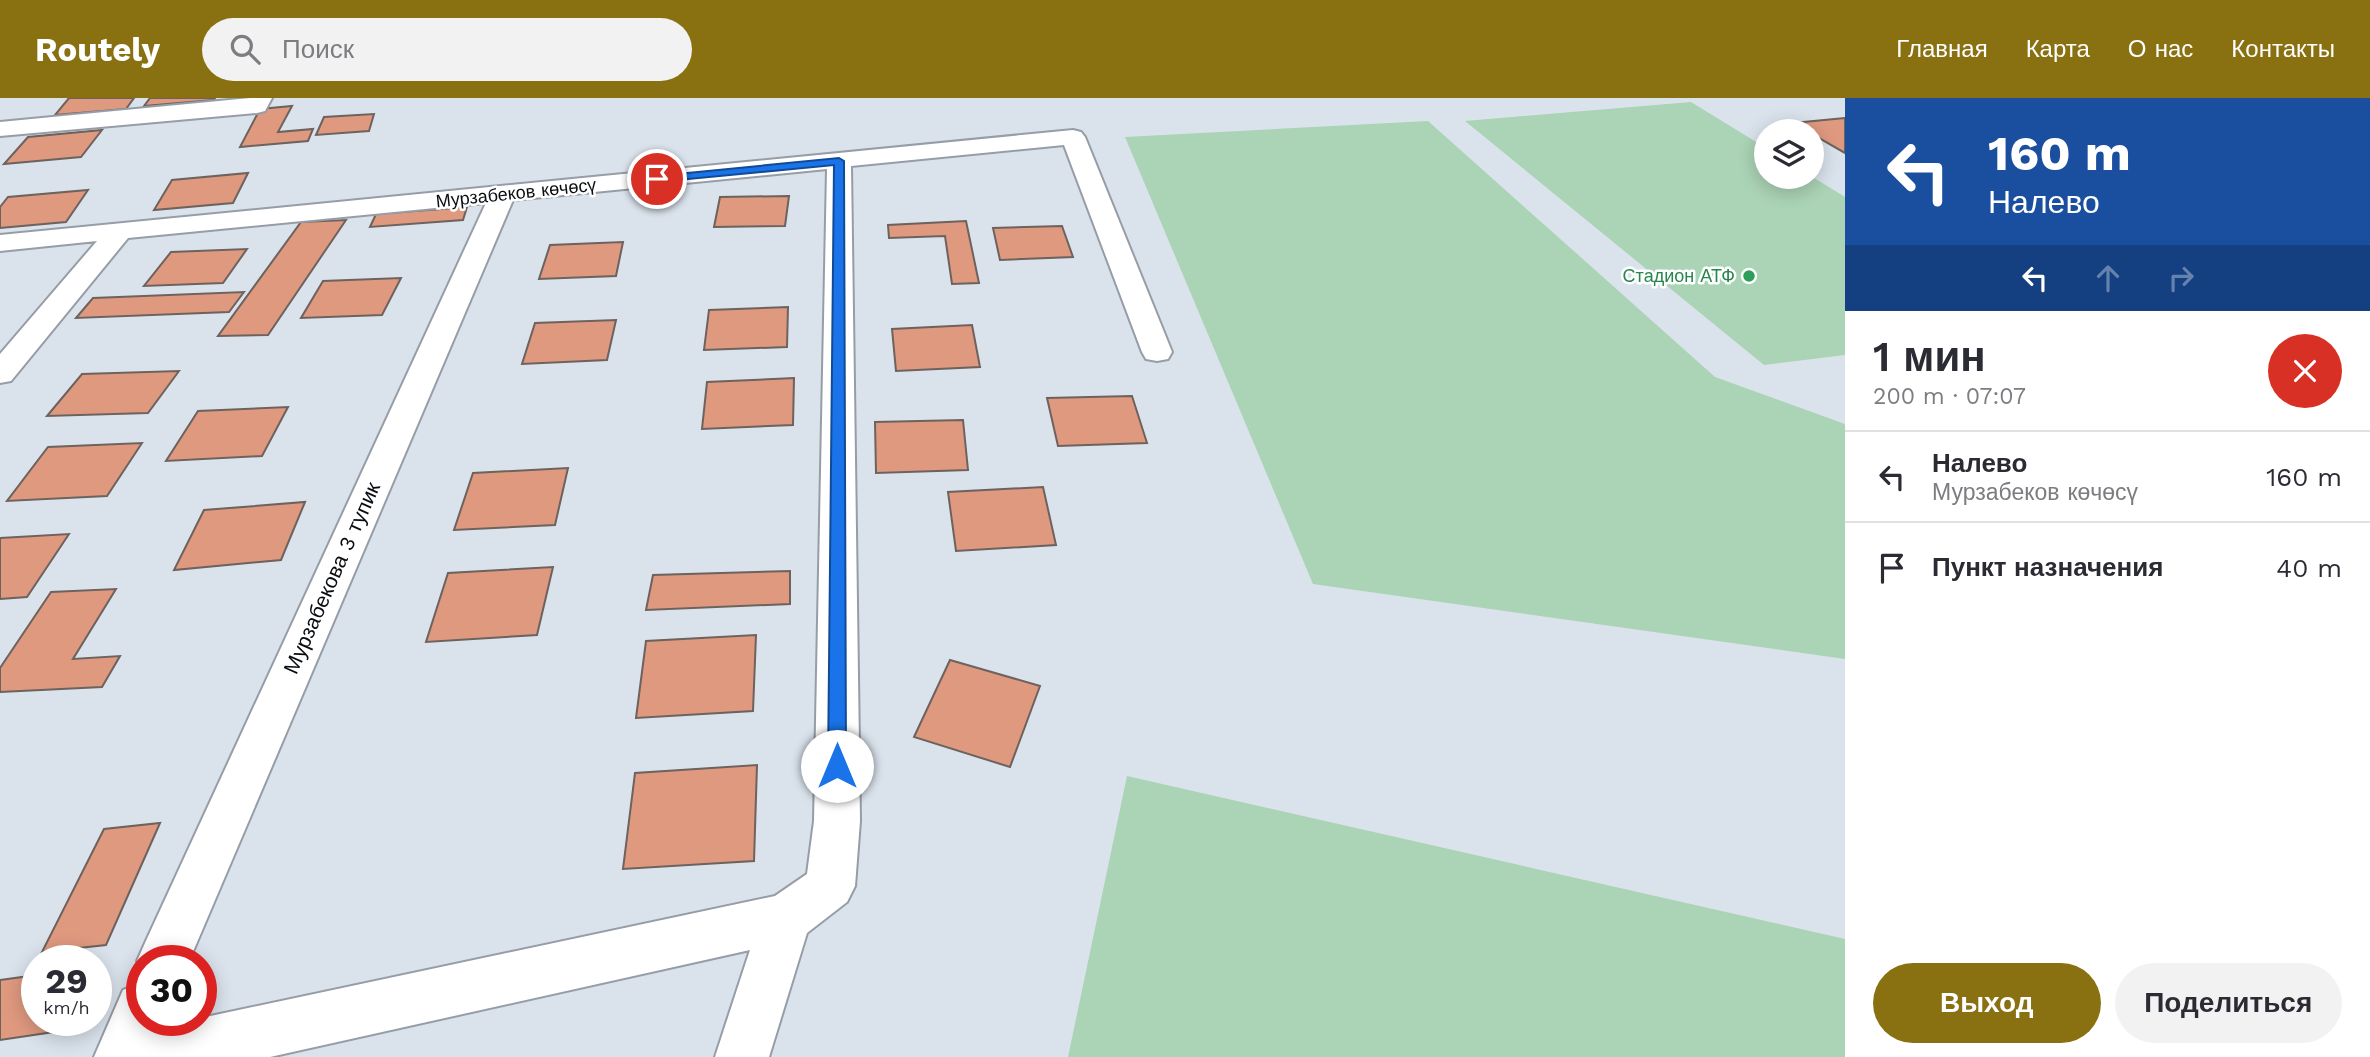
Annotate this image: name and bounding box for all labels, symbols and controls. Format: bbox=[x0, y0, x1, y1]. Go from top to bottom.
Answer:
search box bbox=[202, 18, 692, 81]
text: Routely bbox=[35, 30, 160, 69]
icon: search bbox=[226, 30, 264, 68]
text: Поиск bbox=[282, 34, 354, 64]
text: Главная bbox=[1896, 35, 1988, 63]
text: Карта bbox=[2026, 35, 2090, 63]
text: О нас bbox=[2128, 35, 2193, 63]
text: Контакты bbox=[2231, 35, 2335, 63]
map controls bbox=[1754, 119, 1824, 189]
button: layers bbox=[1754, 119, 1824, 189]
text: 160 m bbox=[1988, 124, 2131, 182]
icon: left bbox=[1873, 126, 1964, 217]
pin bbox=[627, 149, 687, 209]
icon: arrive bbox=[638, 160, 676, 198]
street label: Мурзабеков көчөсү bbox=[435, 174, 597, 211]
text: Налево bbox=[1988, 183, 2100, 221]
icon: left bbox=[2016, 259, 2054, 297]
icon: ahead bbox=[2089, 259, 2127, 297]
icon: right bbox=[2162, 259, 2200, 297]
place label: Стадион АТФ bbox=[1623, 265, 1735, 286]
marker: Стадион АТФ bbox=[1741, 268, 1757, 284]
text: 1 мин bbox=[1873, 332, 1986, 381]
button: close bbox=[2268, 334, 2342, 408]
text: 200 m · 07:07 bbox=[1873, 383, 2026, 410]
text: Налево bbox=[1932, 448, 2027, 478]
icon: left bbox=[1873, 458, 1911, 496]
text: 160 m bbox=[2266, 462, 2342, 492]
street label: Мурзабекова 3 тупик bbox=[278, 477, 385, 677]
text: Мурзабеков көчөсү bbox=[1932, 479, 2138, 506]
icon: arrive bbox=[1873, 549, 1911, 587]
text: Пункт назначения bbox=[1932, 552, 2163, 582]
text: 40 m bbox=[2276, 553, 2342, 583]
position arrow bbox=[800, 729, 874, 803]
speed limit sign: 30 bbox=[126, 945, 217, 1036]
text: 29 bbox=[45, 960, 88, 1002]
button: Выход bbox=[1873, 963, 2101, 1043]
button: Поделиться bbox=[2115, 963, 2342, 1043]
text: km/h bbox=[43, 997, 90, 1018]

